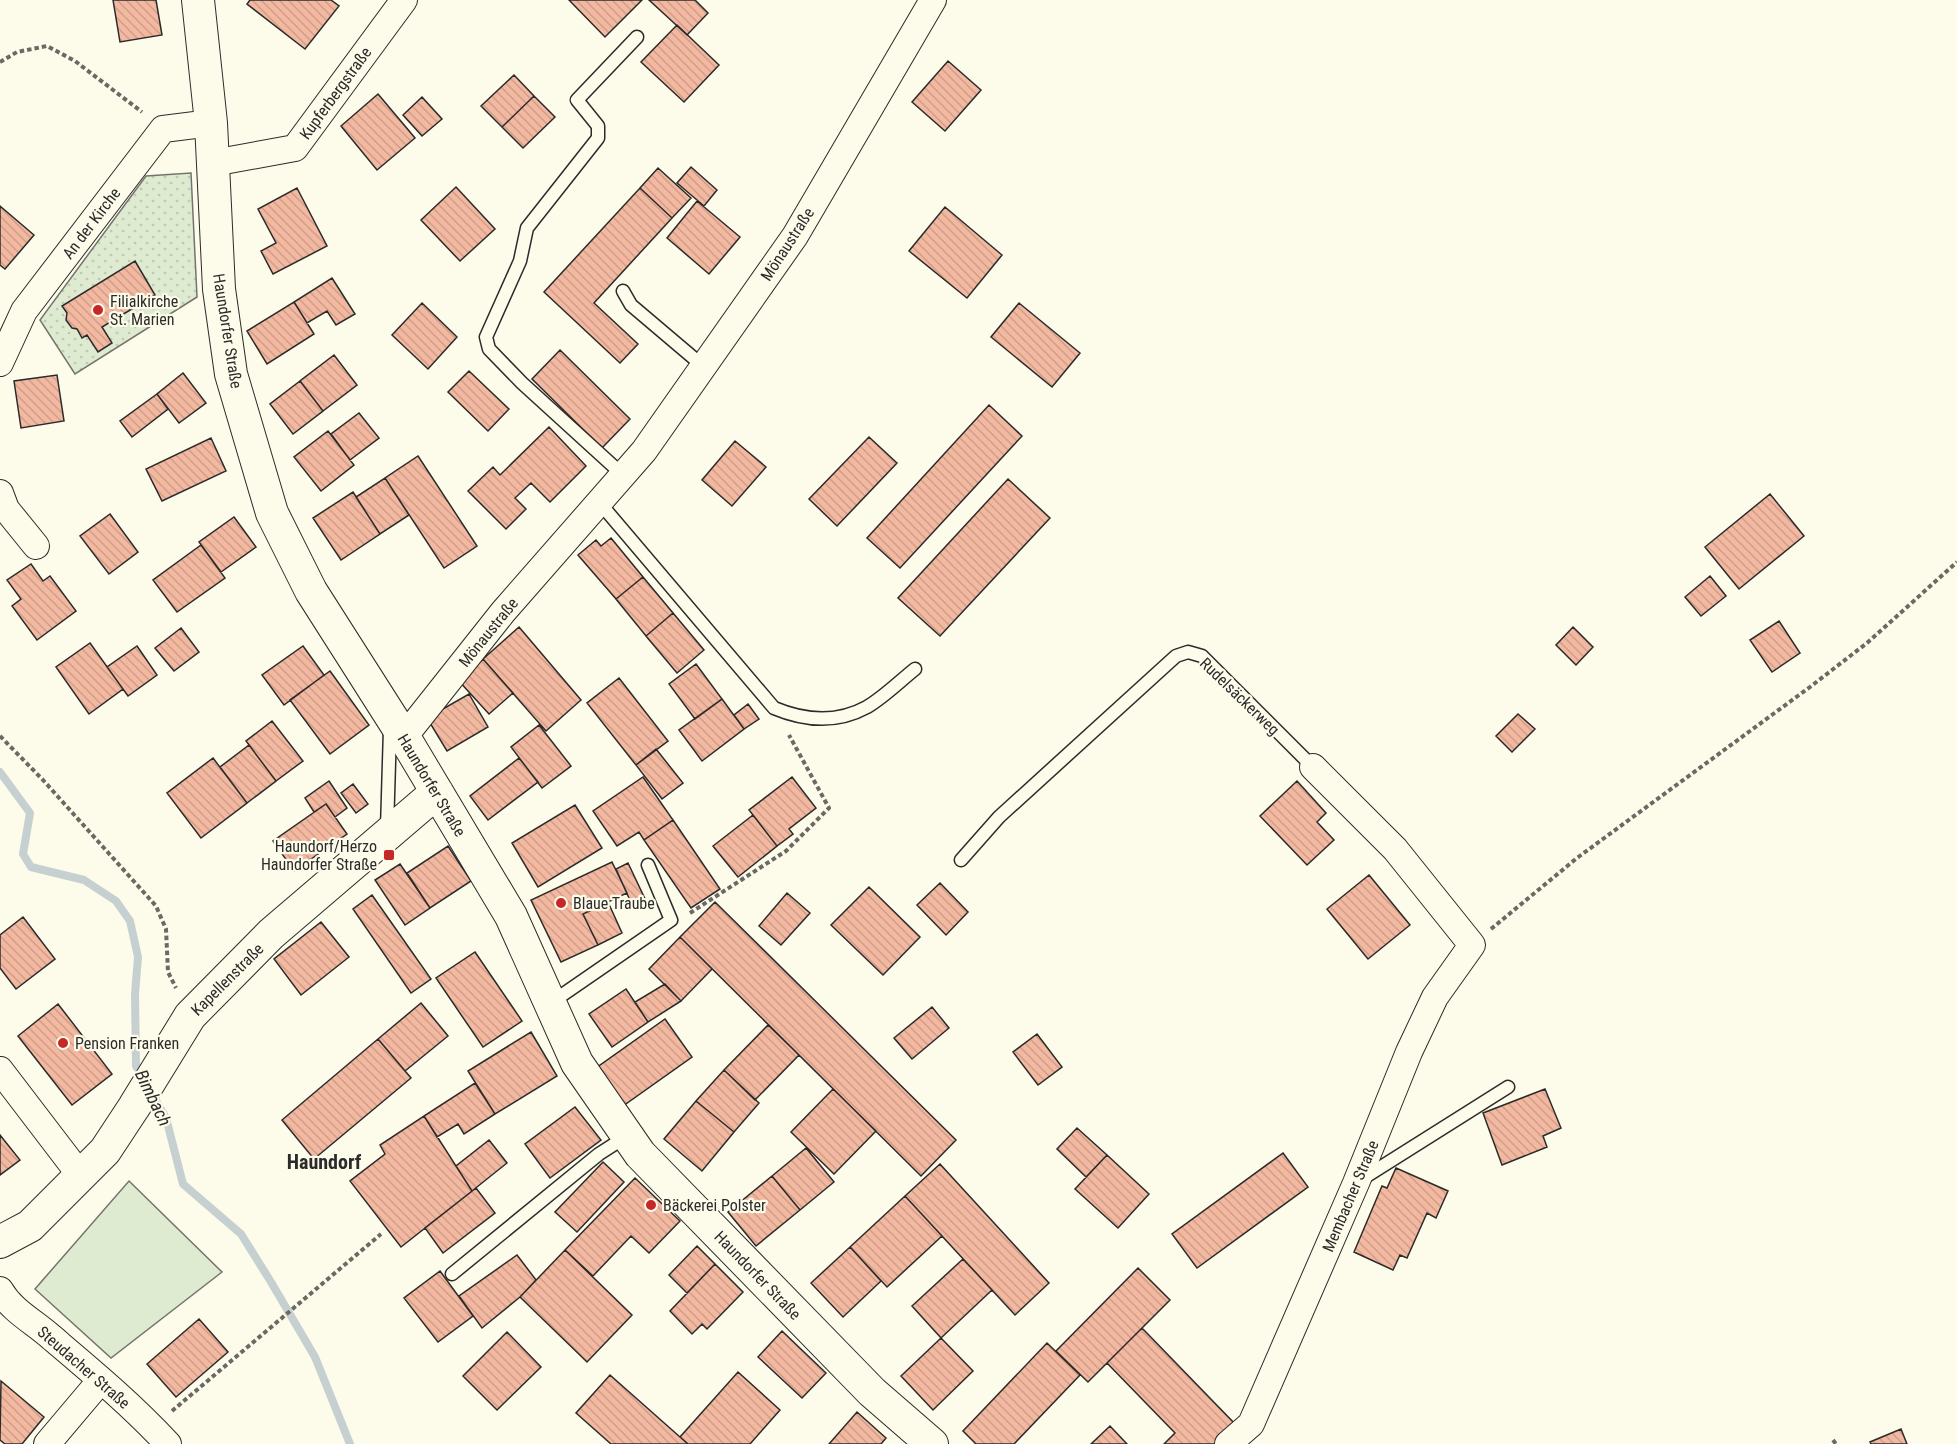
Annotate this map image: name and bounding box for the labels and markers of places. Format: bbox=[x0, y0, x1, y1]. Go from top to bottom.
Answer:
place label: Filialkirche St. Marien bbox=[110, 292, 178, 329]
marker: Filialkirche St. Marien bbox=[91, 303, 105, 317]
place label: Haundorf/Herzo Haundorfer Straße bbox=[261, 837, 377, 874]
marker: Haundorf/Herzo Haundorfer Straße bbox=[382, 848, 396, 862]
place label: Blaue Traube bbox=[573, 894, 655, 913]
marker: Blaue Traube bbox=[554, 896, 568, 910]
place label: Pension Franken bbox=[75, 1034, 179, 1053]
marker: Pension Franken bbox=[56, 1036, 70, 1050]
place label: Bäckerei Polster bbox=[663, 1196, 766, 1215]
marker: Bäckerei Polster bbox=[644, 1198, 658, 1212]

